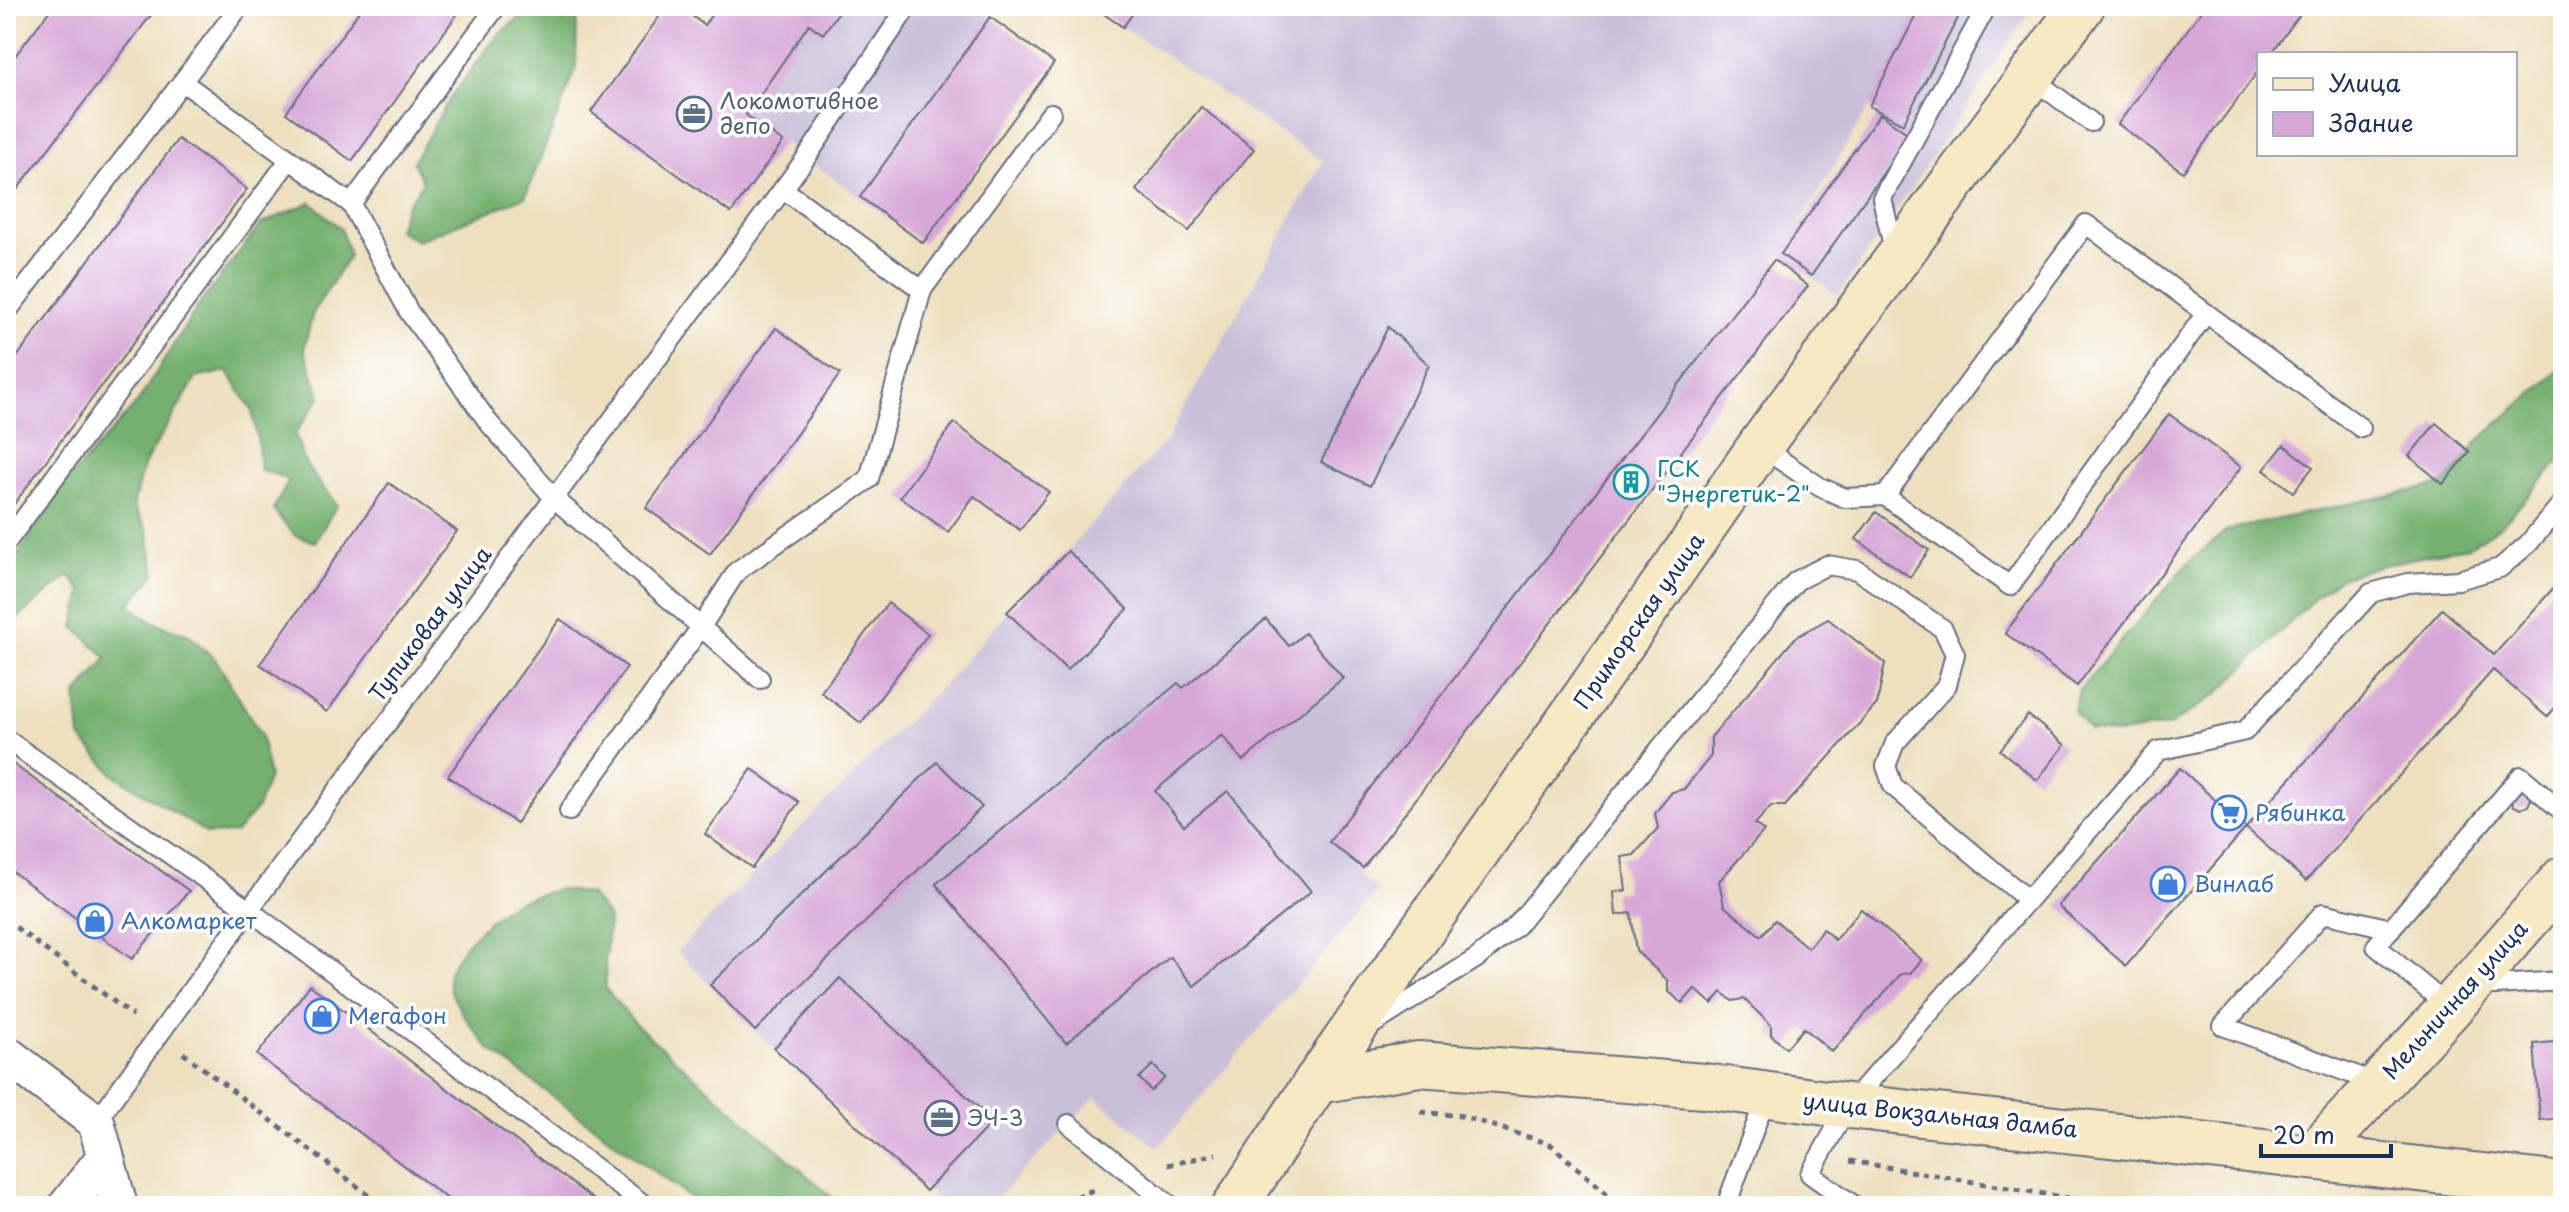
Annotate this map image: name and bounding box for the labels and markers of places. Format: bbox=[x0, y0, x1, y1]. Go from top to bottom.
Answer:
place label: Локомотивное депо bbox=[720, 83, 879, 141]
office icon: Локомотивное депо bbox=[675, 95, 713, 133]
place label: ГСК "Энергетик-2" bbox=[1657, 451, 1810, 509]
building icon: ГСК "Энергетик-2" bbox=[1612, 463, 1650, 501]
supermarket icon: Рябинка bbox=[2210, 794, 2248, 832]
place label: Рябинка bbox=[2255, 795, 2345, 828]
shop icon: Винлаб bbox=[2149, 865, 2187, 903]
place label: Винлаб bbox=[2194, 866, 2274, 899]
shop icon: Алкомаркет bbox=[76, 902, 114, 940]
place label: Алкомаркет bbox=[121, 903, 257, 936]
shop icon: Мегафон bbox=[303, 997, 341, 1035]
place label: Мегафон bbox=[348, 998, 447, 1031]
office icon: ЭЧ-3 bbox=[923, 1099, 961, 1137]
place label: ЭЧ-3 bbox=[967, 1100, 1023, 1133]

